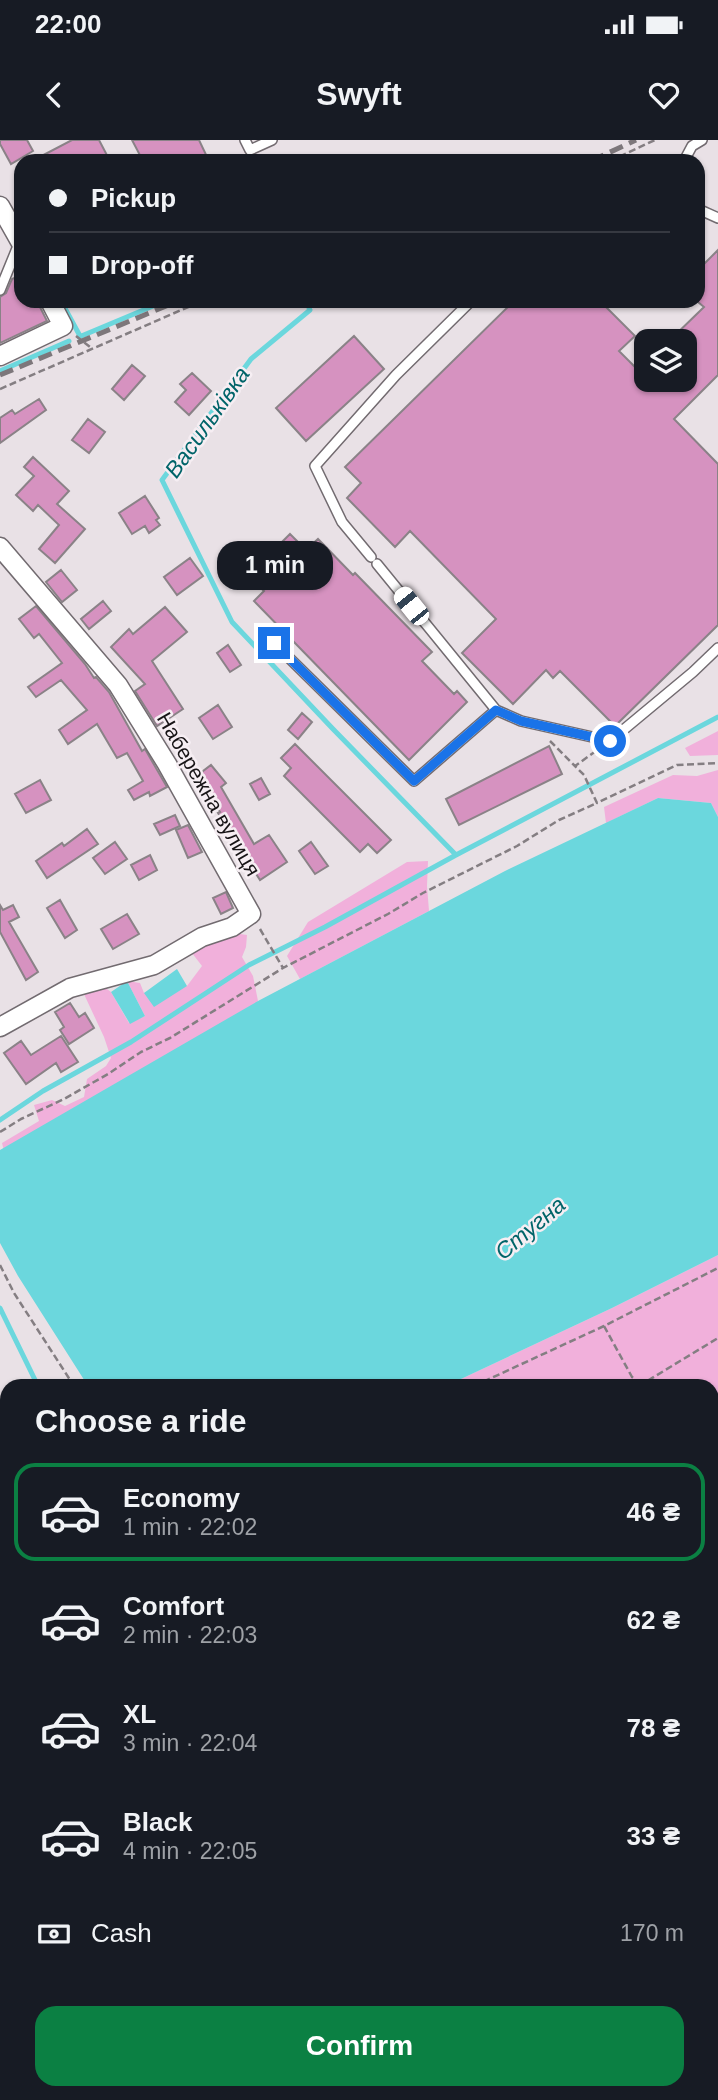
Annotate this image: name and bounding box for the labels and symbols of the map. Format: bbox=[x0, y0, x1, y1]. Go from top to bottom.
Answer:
water label: Васильківка bbox=[159, 362, 255, 482]
callout: 1 min bbox=[216, 542, 332, 590]
car bbox=[390, 583, 433, 629]
route end bbox=[258, 627, 290, 659]
street label: Набережна вулиця bbox=[153, 708, 265, 880]
route start bbox=[594, 725, 626, 757]
water label: Стугна bbox=[490, 1191, 570, 1265]

